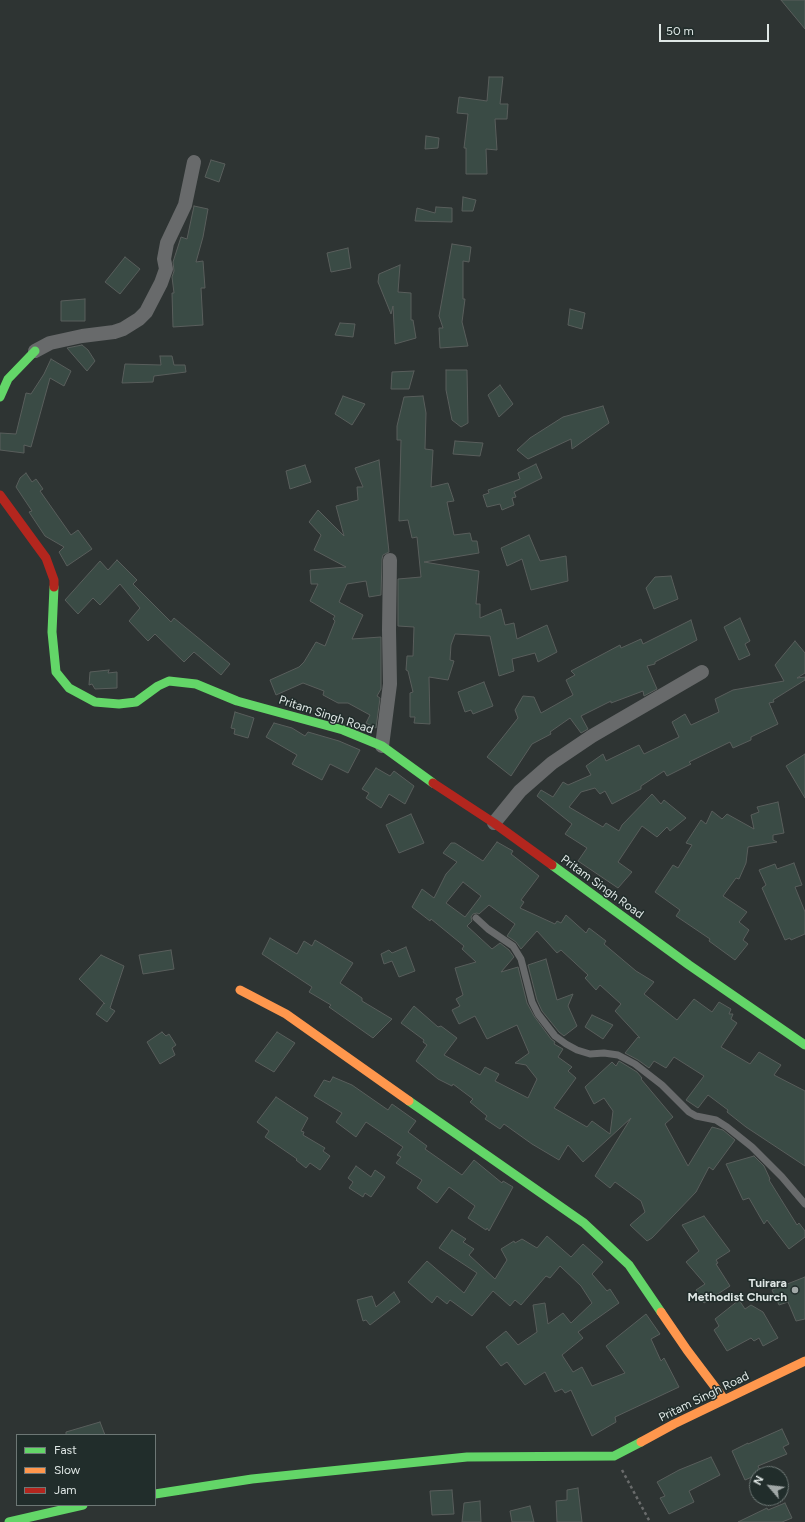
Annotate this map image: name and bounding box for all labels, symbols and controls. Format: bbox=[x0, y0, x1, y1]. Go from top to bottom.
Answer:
scale bar bbox=[661, 16, 771, 42]
text: 50 m bbox=[666, 24, 694, 38]
street label: Pritam Singh Road bbox=[277, 693, 375, 737]
street label: Pritam Singh Road bbox=[558, 852, 646, 922]
place label: Tuirara Methodist Church bbox=[688, 1276, 787, 1304]
marker: Tuirara Methodist Church bbox=[790, 1285, 800, 1295]
street label: Pritam Singh Road bbox=[656, 1369, 752, 1425]
legend bbox=[16, 1434, 156, 1506]
text: Fast bbox=[54, 1443, 77, 1457]
text: Slow bbox=[54, 1463, 80, 1477]
north arrow bbox=[749, 1466, 789, 1506]
text: N bbox=[751, 1474, 767, 1487]
text: Jam bbox=[54, 1483, 77, 1497]

